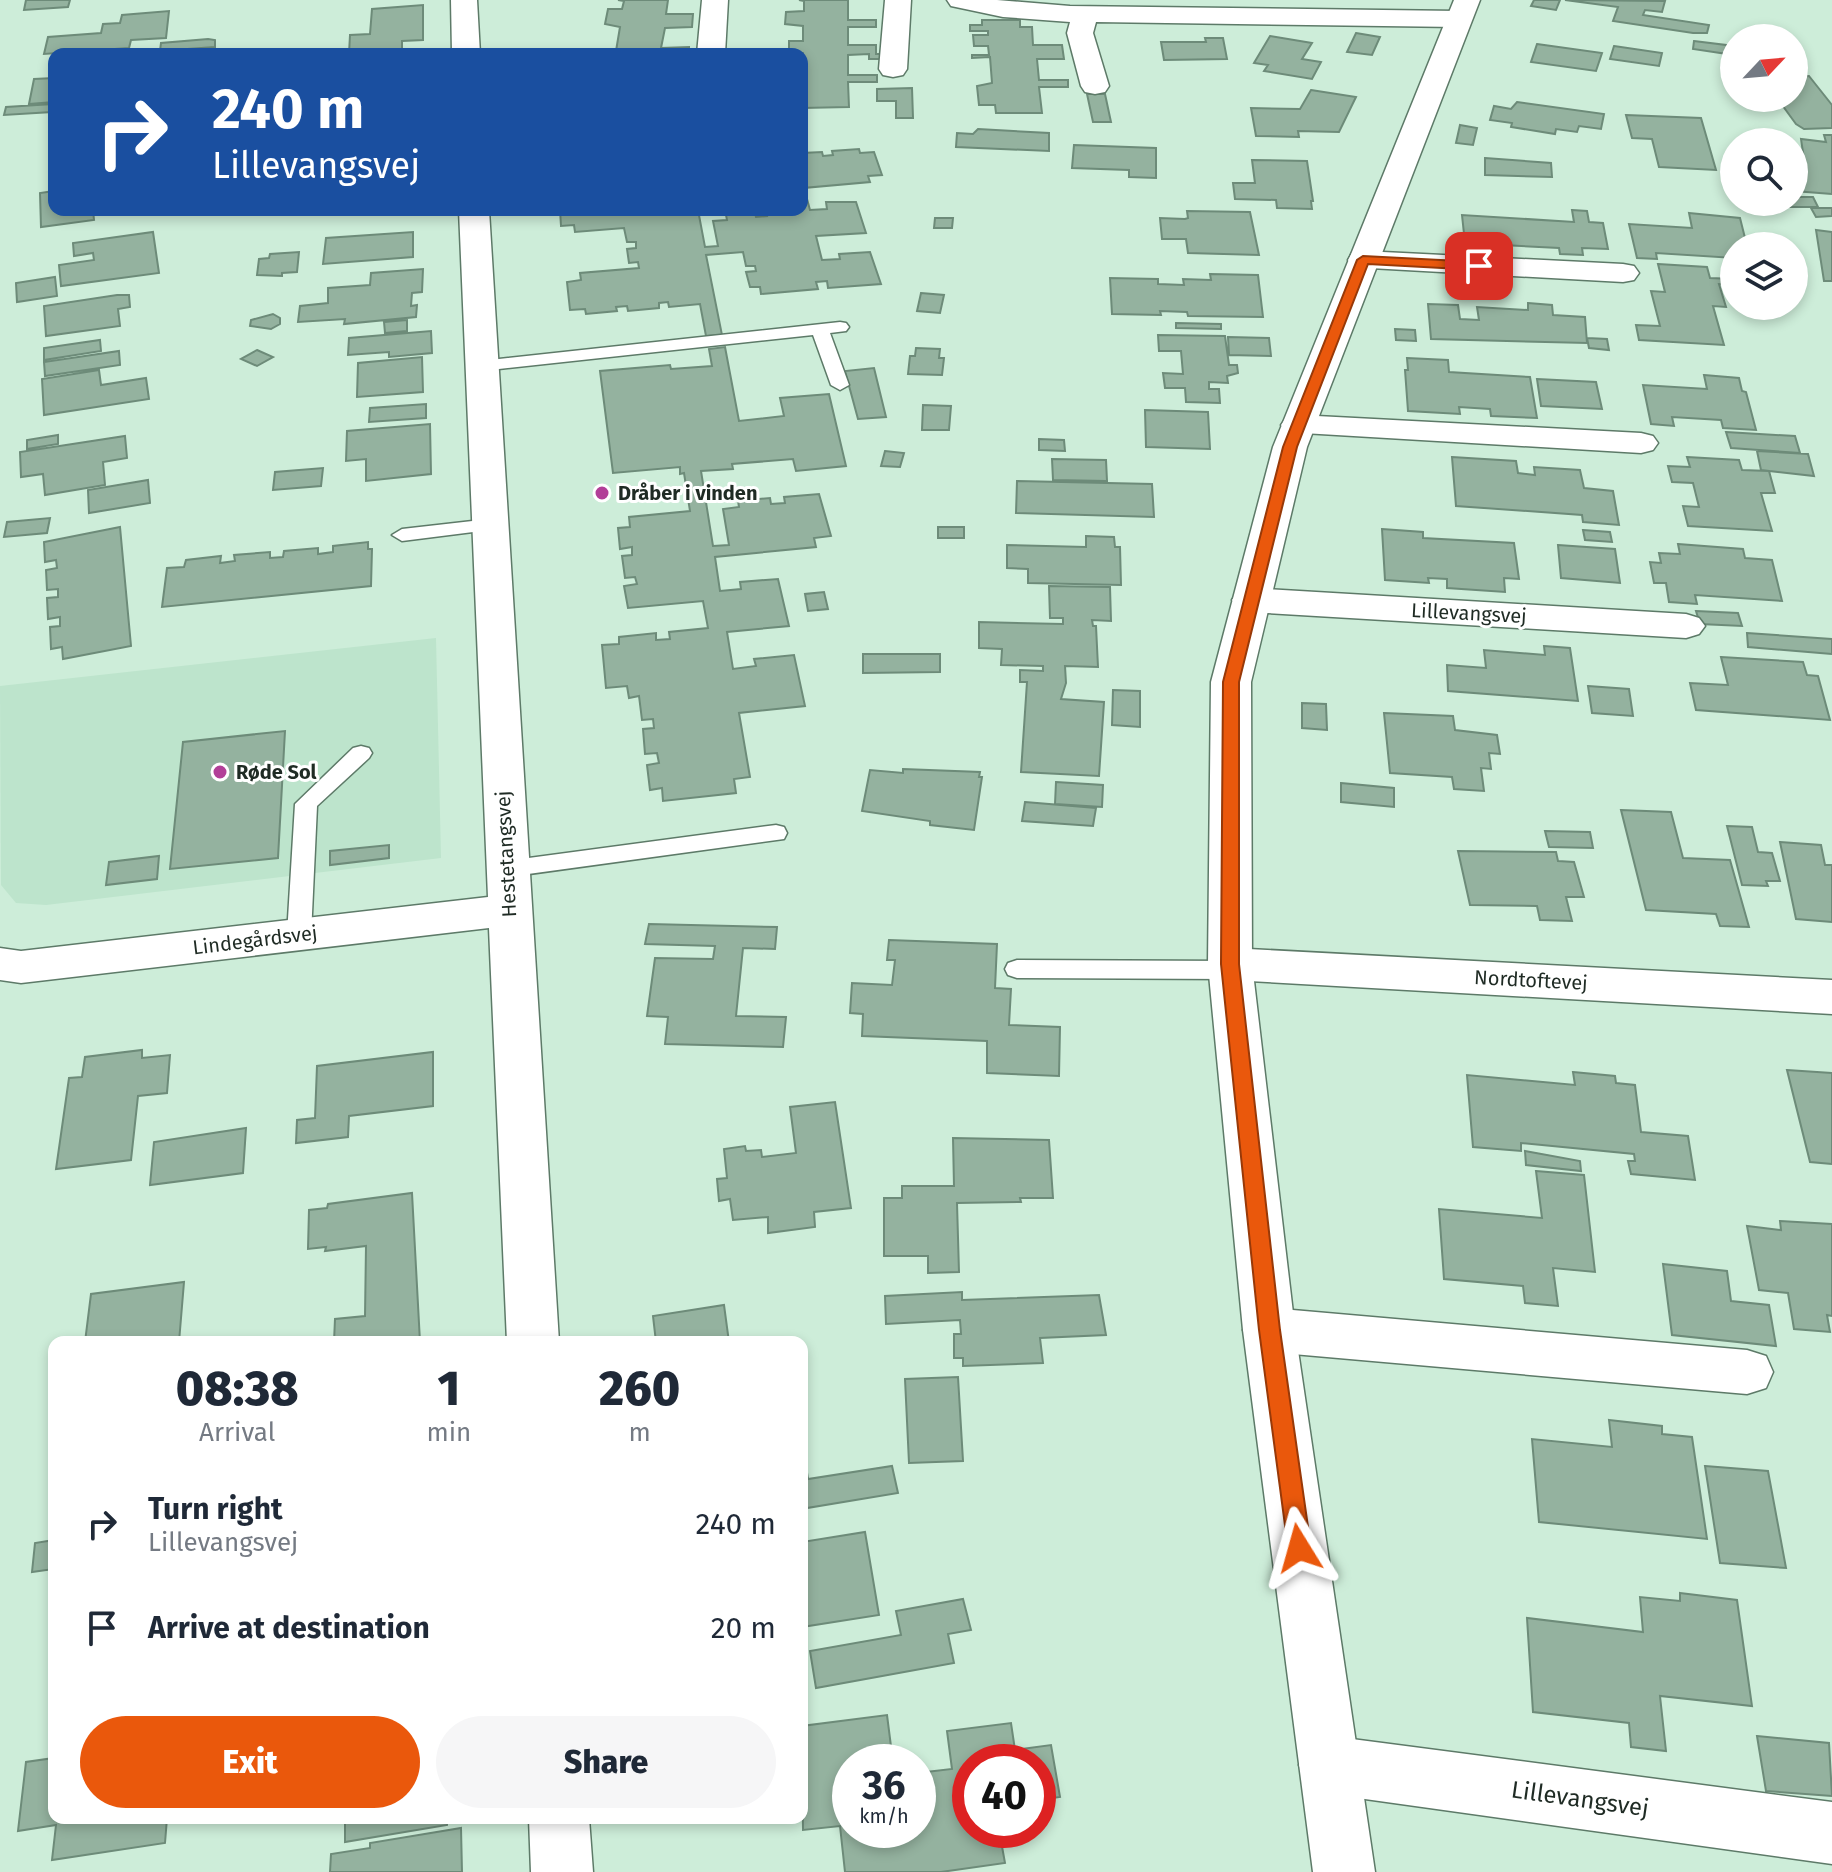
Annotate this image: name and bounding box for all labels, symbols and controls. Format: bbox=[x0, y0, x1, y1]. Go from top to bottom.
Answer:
north arrow bbox=[1720, 24, 1808, 112]
map controls bbox=[1720, 24, 1808, 320]
text: 240 m bbox=[212, 76, 364, 143]
icon: right bbox=[80, 80, 184, 184]
button: search bbox=[1720, 128, 1808, 216]
text: Lillevangsvej bbox=[212, 144, 420, 188]
pin bbox=[1445, 232, 1513, 300]
button: layers bbox=[1720, 232, 1808, 320]
icon: arrive bbox=[1457, 244, 1501, 288]
place label: Dråber i vinden bbox=[618, 481, 757, 505]
marker: Dråber i vinden bbox=[593, 484, 611, 502]
street label: Lillevangsvej bbox=[1411, 598, 1527, 628]
place label: Røde Sol bbox=[236, 760, 317, 784]
marker: Røde Sol bbox=[211, 763, 229, 781]
street label: Hestetangsvej bbox=[491, 790, 521, 918]
street label: Lindegårdsvej bbox=[191, 920, 319, 960]
street label: Nordtoftevej bbox=[1474, 965, 1588, 995]
text: 08:38 bbox=[176, 1360, 299, 1418]
text: 1 bbox=[437, 1360, 460, 1418]
text: 260 bbox=[599, 1360, 680, 1418]
text: Arrival bbox=[199, 1417, 275, 1448]
text: min bbox=[426, 1417, 471, 1448]
text: m bbox=[628, 1417, 651, 1448]
text: Turn right bbox=[148, 1491, 283, 1527]
icon: right bbox=[80, 1502, 124, 1546]
text: 240 m bbox=[696, 1506, 776, 1542]
position arrow bbox=[1257, 1506, 1341, 1590]
text: Lillevangsvej bbox=[148, 1527, 298, 1558]
icon: arrive bbox=[80, 1606, 124, 1650]
text: Arrive at destination bbox=[148, 1610, 430, 1646]
text: 20 m bbox=[711, 1610, 776, 1646]
button: Exit bbox=[80, 1716, 420, 1808]
button: Share bbox=[436, 1716, 776, 1808]
speed limit sign: 40 bbox=[952, 1744, 1056, 1848]
text: 36 bbox=[862, 1762, 906, 1810]
street label: Lillevangsvej bbox=[1509, 1775, 1651, 1823]
text: km/h bbox=[859, 1804, 909, 1828]

